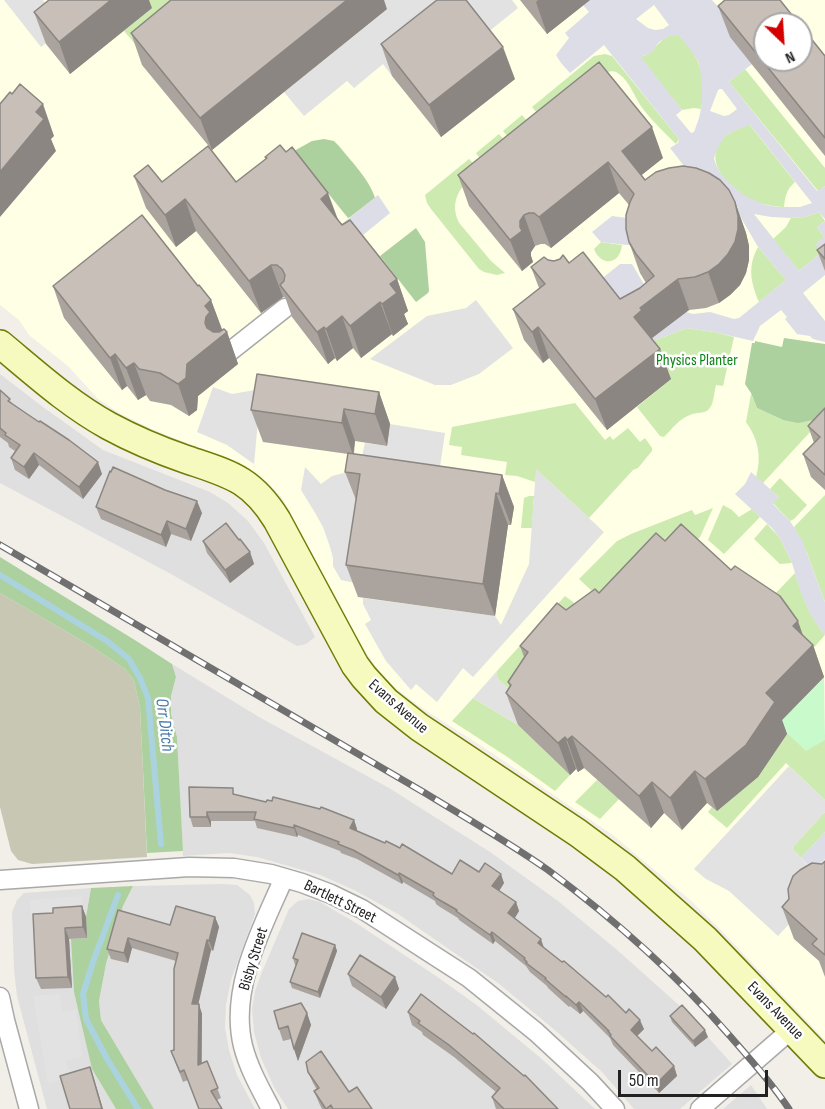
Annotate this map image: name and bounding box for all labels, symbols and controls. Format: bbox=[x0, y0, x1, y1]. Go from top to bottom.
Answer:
north arrow bbox=[753, 12, 813, 72]
text: N bbox=[782, 47, 798, 67]
park label: Physics Planter bbox=[656, 351, 738, 371]
street label: Evans Avenue bbox=[364, 676, 432, 738]
water label: Orr Ditch bbox=[150, 697, 178, 753]
street label: Bartlett Street bbox=[301, 876, 379, 928]
street label: Bisby Street bbox=[235, 925, 273, 993]
street label: Evans Avenue bbox=[743, 978, 807, 1044]
scale bar bbox=[621, 1058, 771, 1096]
text: 50 m bbox=[629, 1070, 659, 1091]

